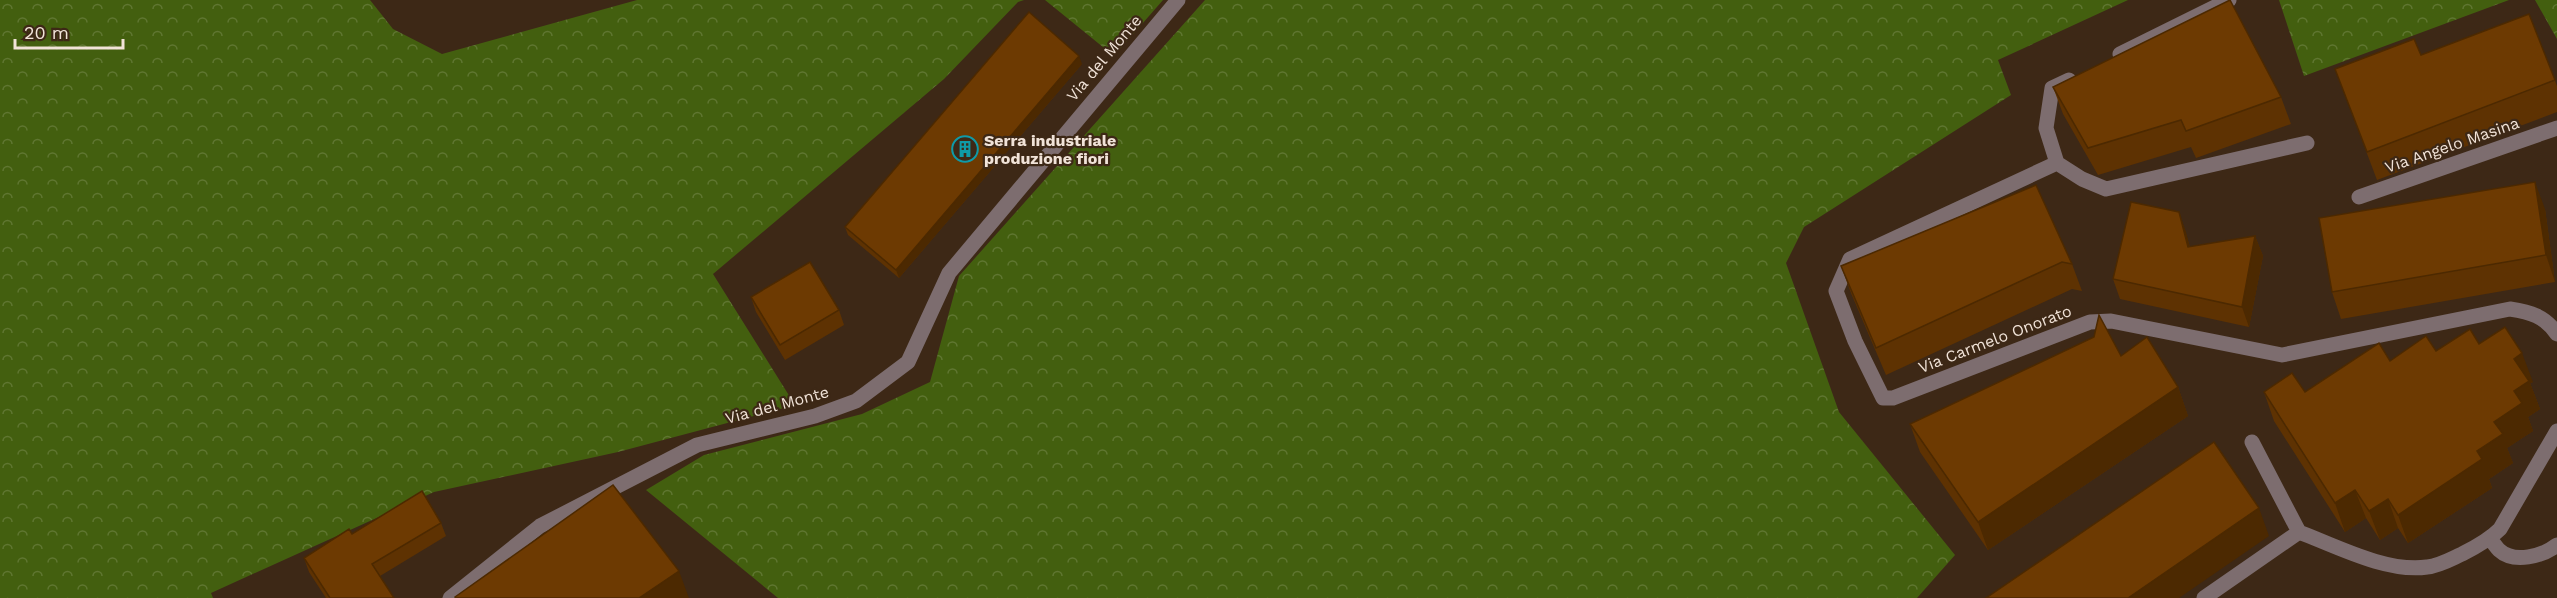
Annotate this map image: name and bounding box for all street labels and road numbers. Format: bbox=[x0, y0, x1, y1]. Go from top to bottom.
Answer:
street label: Via del Monte bbox=[1062, 11, 1146, 105]
street label: Via Angelo Masina bbox=[2382, 113, 2522, 177]
street label: Via Carmelo Onorato bbox=[1916, 301, 2074, 377]
street label: Via del Monte bbox=[723, 382, 831, 428]

